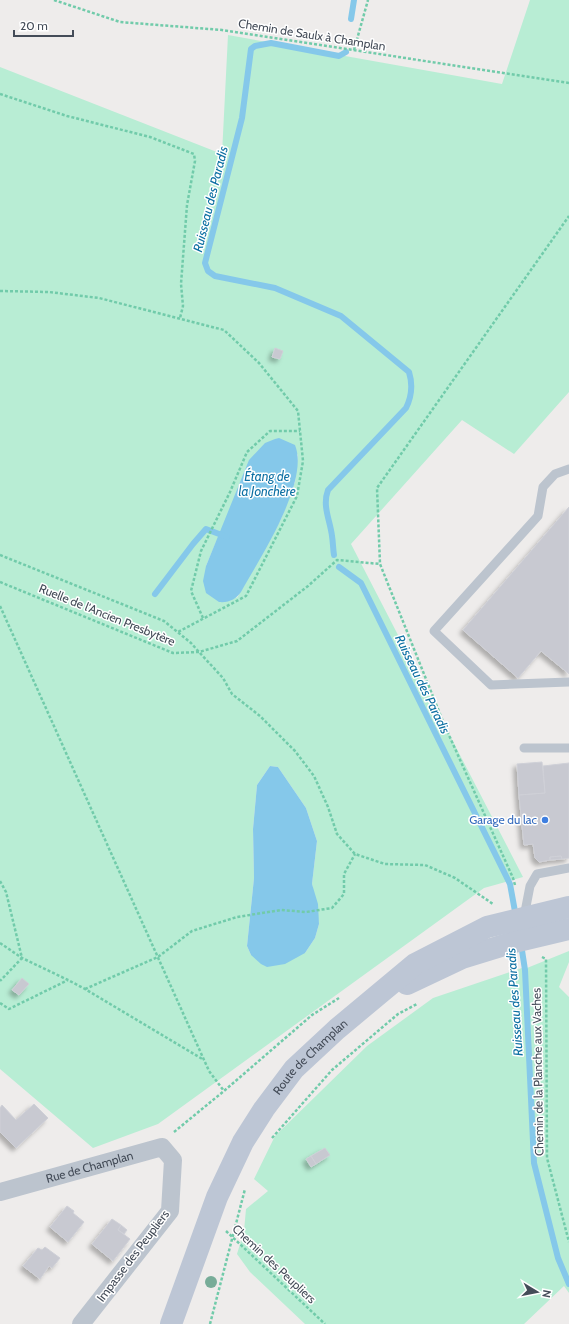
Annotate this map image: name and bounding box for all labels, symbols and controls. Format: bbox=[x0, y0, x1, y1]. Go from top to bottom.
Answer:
scale bar bbox=[14, 12, 73, 38]
street label: Chemin de Saulx à Champlan bbox=[237, 15, 387, 54]
text: 20 m bbox=[20, 18, 48, 33]
water label: Ruisseau des Paradis bbox=[189, 145, 231, 253]
water label: Étang de la Jonchère bbox=[238, 467, 296, 499]
street label: Ruelle de l'Ancien Presbytère bbox=[37, 580, 177, 649]
water label: Ruisseau des Paradis bbox=[392, 632, 454, 736]
place label: Garage du lac bbox=[469, 812, 538, 827]
marker: Garage du lac bbox=[540, 815, 550, 825]
water label: Ruisseau des Paradis bbox=[502, 947, 526, 1057]
street label: Chemin de la Planche aux Vaches bbox=[529, 988, 546, 1156]
street label: Route de Champlan bbox=[269, 1015, 351, 1097]
street label: Rue de Champlan bbox=[44, 1147, 135, 1186]
street label: Impasse des Peupliers bbox=[93, 1207, 172, 1305]
street label: Chemin des Peupliers bbox=[229, 1221, 319, 1306]
north arrow bbox=[517, 1272, 557, 1312]
text: N bbox=[539, 1289, 554, 1299]

